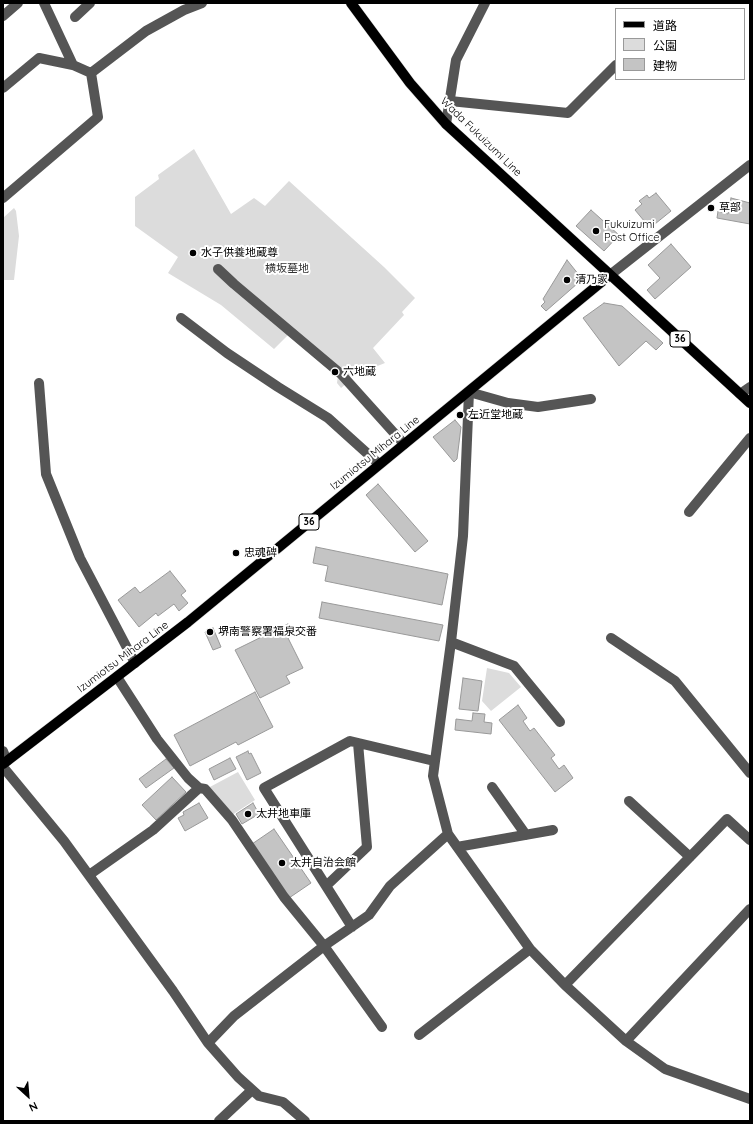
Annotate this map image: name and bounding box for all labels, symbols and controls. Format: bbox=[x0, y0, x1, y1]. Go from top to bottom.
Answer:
legend bbox=[615, 8, 745, 80]
text: 道路 bbox=[653, 18, 677, 33]
text: 公園 bbox=[653, 38, 677, 53]
text: 建物 bbox=[653, 58, 677, 73]
street label: Wada Fukuizumi Line bbox=[438, 95, 524, 179]
place label: 草部 bbox=[719, 201, 741, 215]
marker: 草部 bbox=[706, 203, 716, 213]
place label: Fukuizumi Post Office bbox=[604, 218, 660, 244]
marker: Fukuizumi Post Office bbox=[591, 226, 601, 236]
place label: 水子供養地蔵尊 bbox=[201, 246, 278, 260]
marker: 水子供養地蔵尊 bbox=[188, 248, 198, 258]
park label: 横坂墓地 bbox=[265, 262, 309, 276]
place label: 清乃家 bbox=[575, 273, 608, 287]
marker: 清乃家 bbox=[562, 275, 572, 285]
road number: 36 bbox=[670, 331, 690, 347]
place label: 六地蔵 bbox=[343, 365, 376, 379]
marker: 六地蔵 bbox=[330, 367, 340, 377]
place label: 左近堂地蔵 bbox=[468, 408, 523, 422]
marker: 左近堂地蔵 bbox=[455, 410, 465, 420]
street label: Izumiotsu Mihara Line bbox=[328, 413, 422, 493]
road number: 36 bbox=[299, 514, 319, 530]
place label: 忠魂碑 bbox=[244, 546, 277, 560]
marker: 忠魂碑 bbox=[231, 548, 241, 558]
street label: Izumiotsu Mihara Line bbox=[75, 618, 171, 696]
place label: 堺南警察署福泉交番 bbox=[218, 625, 317, 639]
marker: 堺南警察署福泉交番 bbox=[205, 627, 215, 637]
place label: 太井地車庫 bbox=[256, 807, 311, 821]
marker: 太井地車庫 bbox=[243, 809, 253, 819]
place label: 太井自治会館 bbox=[290, 856, 356, 870]
marker: 太井自治会館 bbox=[277, 858, 287, 868]
north arrow bbox=[8, 1076, 48, 1116]
text: N bbox=[27, 1099, 40, 1115]

